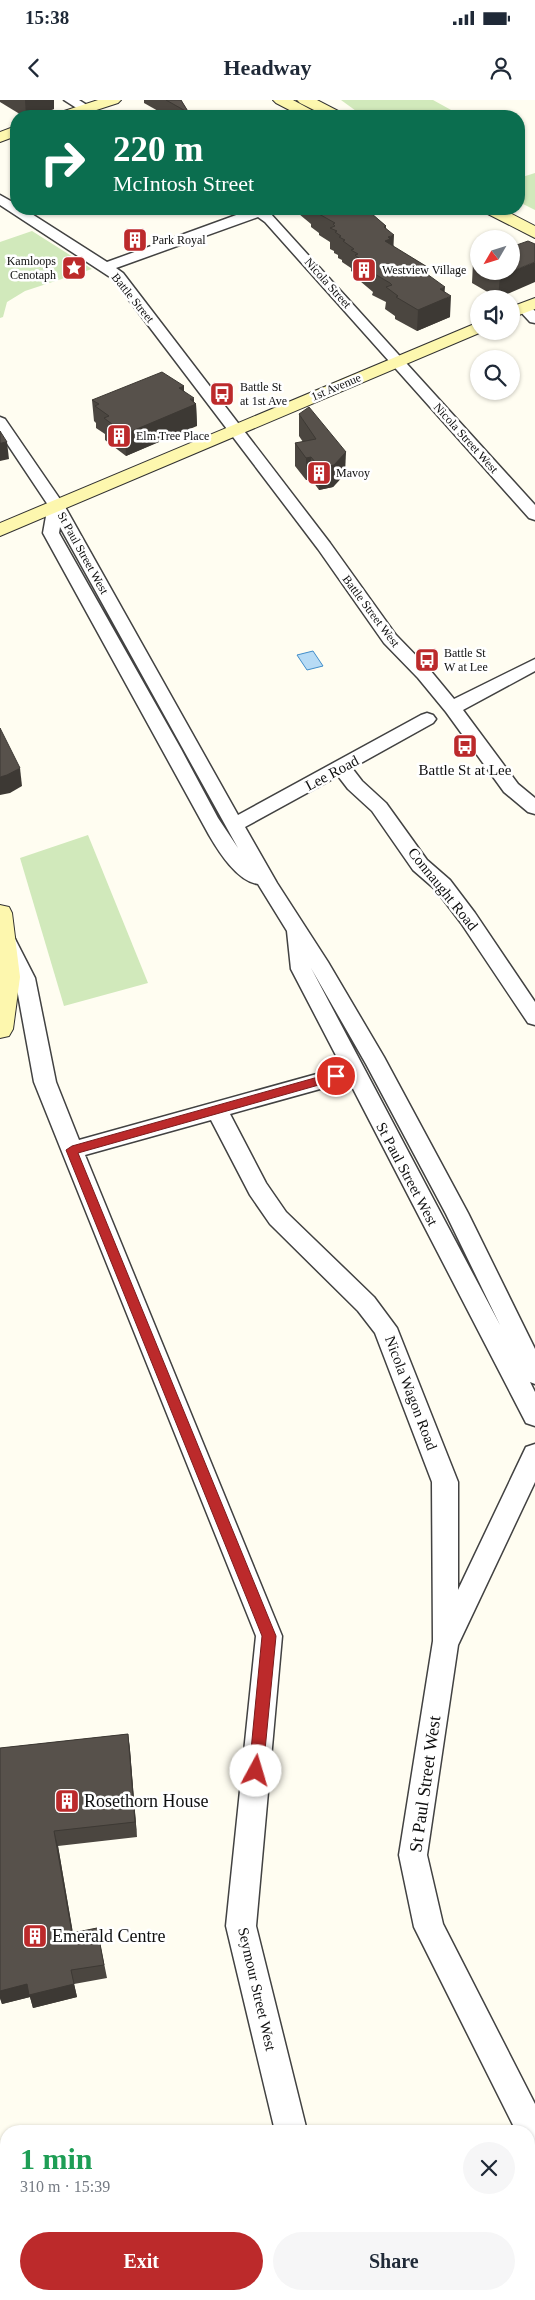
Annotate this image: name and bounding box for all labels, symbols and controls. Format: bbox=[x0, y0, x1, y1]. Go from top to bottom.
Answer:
text: 15:38 bbox=[25, 7, 69, 28]
icon: back bbox=[20, 54, 48, 82]
icon: person bbox=[487, 54, 515, 82]
text: Headway bbox=[224, 55, 312, 80]
icon: right bbox=[30, 130, 95, 195]
text: 220 m bbox=[113, 130, 203, 169]
text: McIntosh Street bbox=[113, 171, 254, 196]
building icon: Park Royal bbox=[122, 227, 148, 253]
north arrow bbox=[470, 230, 520, 280]
map controls bbox=[470, 230, 520, 400]
place label: Park Royal bbox=[152, 233, 206, 247]
place label: Kamloops Cenotaph bbox=[7, 254, 56, 282]
place icon: Kamloops Cenotaph bbox=[61, 255, 87, 281]
street label: Nicola Street bbox=[302, 255, 355, 312]
building icon: Westview Village bbox=[351, 257, 377, 283]
place label: Westview Village bbox=[382, 263, 466, 277]
street label: Battle Street bbox=[109, 270, 158, 326]
button: sound bbox=[470, 290, 520, 340]
button: search bbox=[470, 350, 520, 400]
street label: 1st Avenue bbox=[309, 370, 363, 404]
place label: Battle St at 1st Ave bbox=[240, 380, 287, 408]
bus stop icon: Battle St at 1st Ave bbox=[209, 381, 235, 407]
street label: Nicola Street West bbox=[431, 400, 502, 476]
building icon: Elm Tree Place bbox=[106, 423, 132, 449]
place label: Elm Tree Place bbox=[136, 429, 209, 443]
building icon: Mavoy bbox=[306, 460, 332, 486]
place label: Mavoy bbox=[336, 466, 370, 480]
street label: St Paul Street West bbox=[55, 509, 112, 597]
street label: Battle Street West bbox=[339, 572, 403, 650]
place label: Battle St W at Lee bbox=[444, 646, 488, 674]
bus stop icon: Battle St W at Lee bbox=[414, 647, 440, 673]
bus stop icon: Battle St at Lee bbox=[452, 733, 478, 759]
street label: Lee Road bbox=[303, 752, 362, 794]
place label: Battle St at Lee bbox=[419, 762, 512, 778]
street label: Connaught Road bbox=[405, 845, 481, 934]
pin bbox=[315, 1055, 357, 1097]
icon: arrive bbox=[322, 1062, 350, 1090]
street label: St Paul Street West bbox=[373, 1120, 441, 1229]
street label: Nicola Wagon Road bbox=[382, 1334, 440, 1453]
street label: St Paul Street West bbox=[406, 1714, 444, 1854]
position arrow bbox=[229, 1744, 281, 1796]
building icon: Rosethorn House bbox=[54, 1788, 80, 1814]
place label: Rosethorn House bbox=[84, 1791, 209, 1811]
building icon: Emerald Centre bbox=[22, 1923, 48, 1949]
place label: Emerald Centre bbox=[52, 1926, 165, 1946]
street label: Seymour Street West bbox=[235, 1926, 279, 2053]
text: 1 min bbox=[20, 2142, 93, 2175]
button: close bbox=[463, 2142, 515, 2194]
text: 310 m · 15:39 bbox=[20, 2178, 110, 2195]
button: Exit bbox=[20, 2232, 263, 2290]
button: Share bbox=[273, 2232, 515, 2290]

